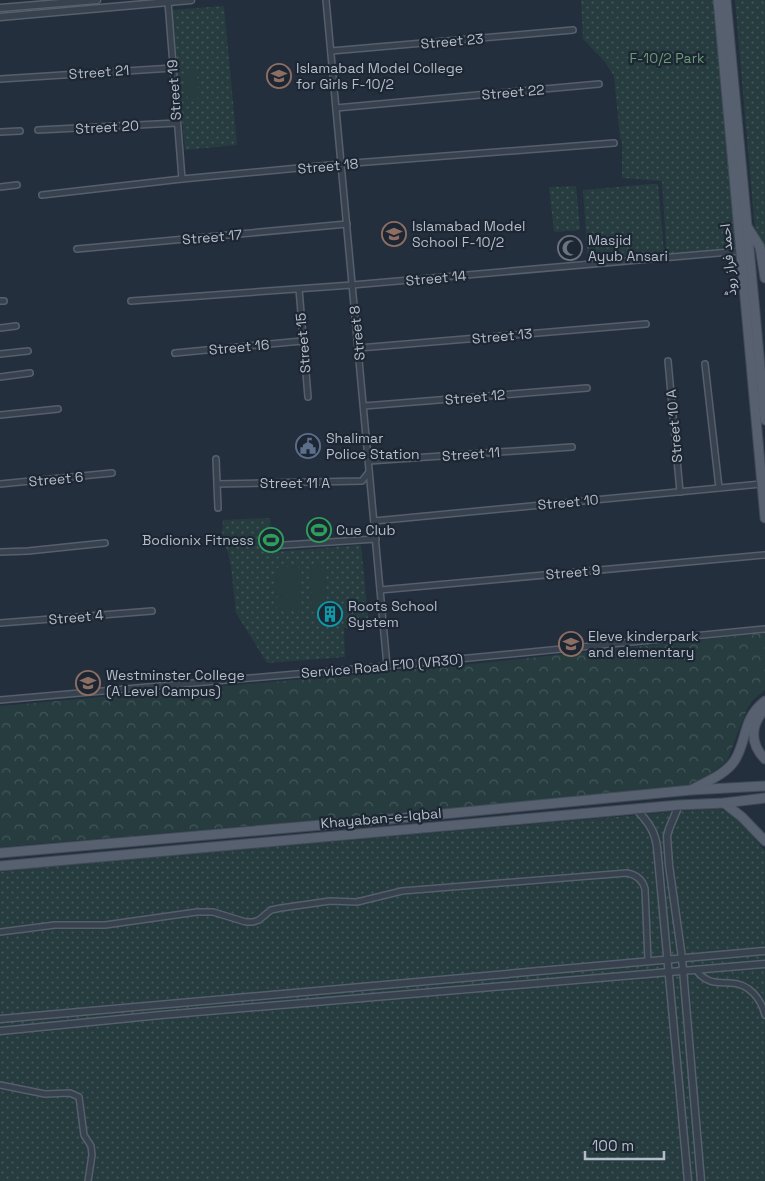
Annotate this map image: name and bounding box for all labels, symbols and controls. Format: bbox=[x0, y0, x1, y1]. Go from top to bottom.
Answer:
street label: Street 23 bbox=[420, 29, 484, 53]
park label: F-10/2 Park bbox=[630, 49, 705, 67]
street label: Street 19 bbox=[163, 59, 185, 121]
place label: Islamabad Model College for Girls F-10/2 bbox=[296, 59, 463, 93]
street label: Street 21 bbox=[68, 61, 130, 83]
school or university icon: Islamabad Model College for Girls F-10/2 bbox=[266, 63, 292, 89]
street label: Street 22 bbox=[481, 80, 545, 104]
street label: Street 20 bbox=[75, 116, 139, 138]
street label: Street 18 bbox=[297, 154, 359, 178]
place label: Islamabad Model School F-10/2 bbox=[412, 217, 525, 251]
school or university icon: Islamabad Model School F-10/2 bbox=[381, 221, 407, 247]
street label: احمد فراز روڈ bbox=[716, 223, 740, 297]
street label: Street 17 bbox=[181, 225, 243, 249]
place label: Masjid Ayub Ansari bbox=[588, 231, 668, 265]
mosque icon: Masjid Ayub Ansari bbox=[557, 235, 583, 261]
street label: Street 14 bbox=[405, 266, 467, 290]
street label: Street 8 bbox=[345, 304, 369, 361]
street label: Street 15 bbox=[291, 312, 315, 374]
street label: Street 13 bbox=[471, 324, 533, 348]
street label: Street 16 bbox=[208, 335, 270, 359]
street label: Street 12 bbox=[444, 385, 506, 409]
street label: Street 10 A bbox=[662, 388, 686, 463]
place label: Shalimar Police Station bbox=[326, 429, 420, 463]
public building icon: Shalimar Police Station bbox=[295, 433, 321, 459]
street label: Street 11 bbox=[441, 443, 501, 465]
street label: Street 6 bbox=[28, 468, 84, 490]
street label: Street 11 A bbox=[260, 474, 330, 492]
street label: Street 10 bbox=[537, 490, 599, 514]
sports icon: Cue Club bbox=[306, 517, 332, 543]
place label: Cue Club bbox=[336, 521, 395, 539]
sports icon: Bodionix Fitness bbox=[258, 527, 284, 553]
place label: Bodionix Fitness bbox=[142, 531, 254, 549]
street label: Street 9 bbox=[545, 561, 601, 583]
place label: Roots School System bbox=[348, 597, 438, 631]
building icon: Roots School System bbox=[317, 601, 343, 627]
street label: Street 4 bbox=[48, 606, 104, 628]
place label: Eleve kinderpark and elementary bbox=[588, 627, 699, 661]
school or university icon: Eleve kinderpark and elementary bbox=[558, 631, 584, 657]
street label: Service Road F10 (VR30) bbox=[300, 650, 464, 682]
place label: Westminster College (A Level Campus) bbox=[106, 666, 245, 700]
school or university icon: Westminster College (A Level Campus) bbox=[75, 670, 101, 696]
street label: Khayaban-e-Iqbal bbox=[320, 804, 442, 832]
scale bar bbox=[585, 1128, 664, 1160]
text: 100 m bbox=[592, 1136, 634, 1155]

